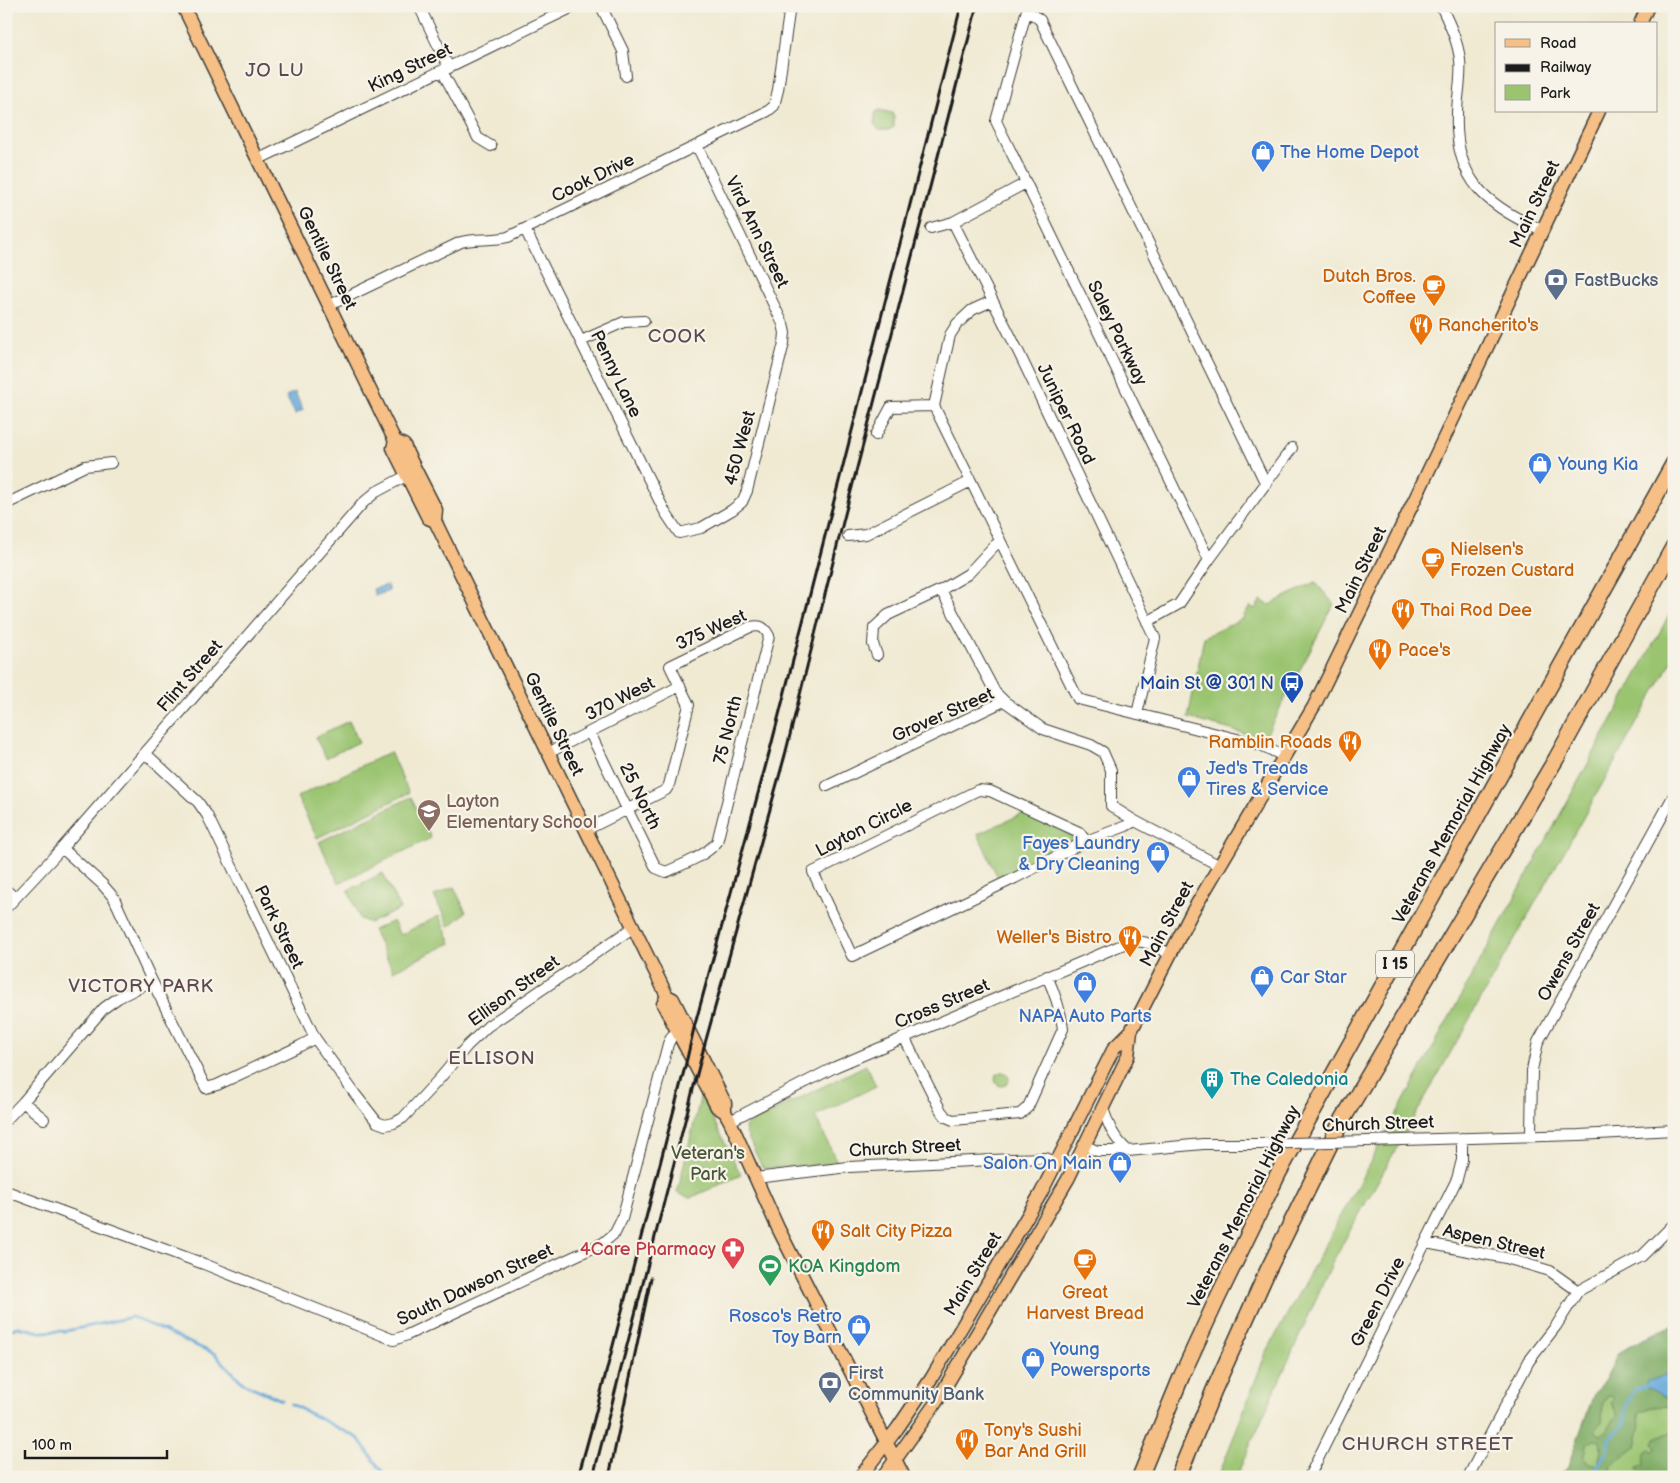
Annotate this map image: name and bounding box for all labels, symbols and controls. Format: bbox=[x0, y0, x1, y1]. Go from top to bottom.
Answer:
legend bbox=[1495, 22, 1658, 112]
text: Road bbox=[1540, 34, 1576, 53]
street label: King Street bbox=[365, 39, 456, 97]
text: Railway bbox=[1540, 58, 1591, 77]
district label: JO LU bbox=[245, 59, 305, 82]
text: Park bbox=[1540, 84, 1571, 103]
shop icon: The Home Depot bbox=[1250, 139, 1276, 173]
place label: The Home Depot bbox=[1280, 142, 1420, 163]
street label: Cook Drive bbox=[548, 149, 638, 207]
street label: Main Street bbox=[1506, 157, 1565, 251]
street label: Vird Ann Street bbox=[721, 173, 793, 292]
street label: Gentile Street bbox=[293, 203, 361, 314]
place label: Dutch Bros. Coffee bbox=[1322, 266, 1416, 308]
bank icon: FastBucks bbox=[1543, 267, 1569, 301]
place label: FastBucks bbox=[1574, 270, 1659, 291]
cafe icon: Dutch Bros. Coffee bbox=[1421, 273, 1447, 307]
street label: Saley Parkway bbox=[1083, 277, 1152, 389]
restaurant icon: Rancherito's bbox=[1408, 312, 1434, 346]
place label: Rancherito's bbox=[1438, 315, 1539, 336]
district label: COOK bbox=[648, 325, 706, 348]
street label: Penny Lane bbox=[586, 327, 646, 421]
street label: Juniper Road bbox=[1033, 360, 1099, 468]
street label: 450 West bbox=[720, 408, 760, 488]
shop icon: Young Kia bbox=[1527, 451, 1553, 485]
place label: Young Kia bbox=[1557, 454, 1638, 475]
street label: Main Street bbox=[1331, 523, 1391, 617]
place label: Nielsen's Frozen Custard bbox=[1450, 539, 1574, 581]
cafe icon: Nielsen's Frozen Custard bbox=[1420, 546, 1446, 580]
restaurant icon: Thai Rod Dee bbox=[1390, 597, 1416, 631]
place label: Thai Rod Dee bbox=[1420, 600, 1532, 621]
street label: 375 West bbox=[673, 605, 750, 655]
street label: Flint Street bbox=[153, 635, 227, 716]
restaurant icon: Pace's bbox=[1367, 637, 1393, 671]
place label: Pace's bbox=[1398, 640, 1451, 661]
street label: Gentile Street bbox=[520, 669, 588, 780]
bus stop icon: Main St @ 301 N bbox=[1279, 670, 1305, 704]
street label: 370 West bbox=[582, 672, 659, 725]
place label: Main St @ 301 N bbox=[1140, 673, 1274, 694]
street label: Grover Street bbox=[889, 683, 998, 747]
street label: 75 North bbox=[709, 693, 747, 766]
street label: Veterans Memorial Highway bbox=[1388, 720, 1516, 928]
restaurant icon: Ramblin Roads bbox=[1337, 729, 1363, 763]
place label: Ramblin Roads bbox=[1208, 732, 1332, 753]
place label: Jed's Treads Tires & Service bbox=[1206, 758, 1329, 800]
street label: 25 North bbox=[615, 759, 665, 833]
shop icon: Jed's Treads Tires & Service bbox=[1176, 765, 1202, 799]
place label: Layton Elementary School bbox=[446, 791, 597, 833]
street label: Layton Circle bbox=[812, 795, 916, 861]
school or university icon: Layton Elementary School bbox=[416, 798, 442, 832]
place label: Fayes Laundry & Dry Cleaning bbox=[1018, 833, 1141, 875]
shop icon: Fayes Laundry & Dry Cleaning bbox=[1145, 840, 1171, 874]
street label: Main Street bbox=[1136, 877, 1199, 970]
street label: Park Street bbox=[250, 882, 308, 972]
street label: Owens Street bbox=[1533, 899, 1605, 1005]
restaurant icon: Weller's Bistro bbox=[1117, 924, 1143, 958]
place label: Weller's Bistro bbox=[996, 927, 1112, 948]
street label: Ellison Street bbox=[464, 951, 564, 1031]
road number: I 15 bbox=[1376, 951, 1414, 978]
shop icon: Car Star bbox=[1249, 964, 1275, 998]
place label: Car Star bbox=[1280, 967, 1347, 988]
shop icon: NAPA Auto Parts bbox=[1072, 970, 1098, 1004]
street label: Cross Street bbox=[891, 974, 993, 1033]
district label: VICTORY PARK bbox=[68, 975, 214, 998]
place label: NAPA Auto Parts bbox=[1018, 1006, 1152, 1027]
district label: ELLISON bbox=[448, 1047, 536, 1070]
building icon: The Caledonia bbox=[1199, 1066, 1225, 1100]
place label: The Caledonia bbox=[1230, 1069, 1348, 1090]
street label: Veterans Memorial Highway bbox=[1184, 1101, 1305, 1312]
street label: Church Street bbox=[1322, 1112, 1435, 1136]
street label: Church Street bbox=[848, 1135, 962, 1161]
park label: Veteran's Park bbox=[671, 1143, 745, 1185]
shop icon: Salon On Main bbox=[1107, 1150, 1133, 1184]
place label: Salon On Main bbox=[983, 1153, 1102, 1174]
restaurant icon: Salt City Pizza bbox=[810, 1218, 836, 1252]
street label: Aspen Street bbox=[1441, 1220, 1548, 1264]
place label: Salt City Pizza bbox=[840, 1221, 953, 1242]
street label: Main Street bbox=[940, 1228, 1006, 1320]
pharmacy icon: 4Care Pharmacy bbox=[720, 1236, 746, 1270]
street label: South Dawson Street bbox=[394, 1239, 557, 1330]
place label: 4Care Pharmacy bbox=[580, 1239, 717, 1260]
cafe icon: Great Harvest Bread bbox=[1072, 1247, 1098, 1281]
sports icon: KOA Kingdom bbox=[757, 1253, 783, 1287]
street label: Green Drive bbox=[1346, 1253, 1410, 1351]
place label: KOA Kingdom bbox=[788, 1256, 900, 1277]
place label: Great Harvest Bread bbox=[1026, 1282, 1144, 1324]
place label: Rosco's Retro Toy Barn bbox=[729, 1306, 842, 1348]
shop icon: Rosco's Retro Toy Barn bbox=[846, 1313, 872, 1347]
place label: Young Powersports bbox=[1049, 1339, 1150, 1381]
shop icon: Young Powersports bbox=[1020, 1346, 1046, 1380]
place label: First Community Bank bbox=[848, 1363, 984, 1405]
bank icon: First Community Bank bbox=[817, 1370, 843, 1404]
place label: Tony's Sushi Bar And Grill bbox=[984, 1420, 1086, 1462]
restaurant icon: Tony's Sushi Bar And Grill bbox=[954, 1427, 980, 1461]
scale bar bbox=[25, 1428, 168, 1460]
district label: CHURCH STREET bbox=[1342, 1433, 1514, 1456]
text: 100 m bbox=[32, 1436, 72, 1455]

